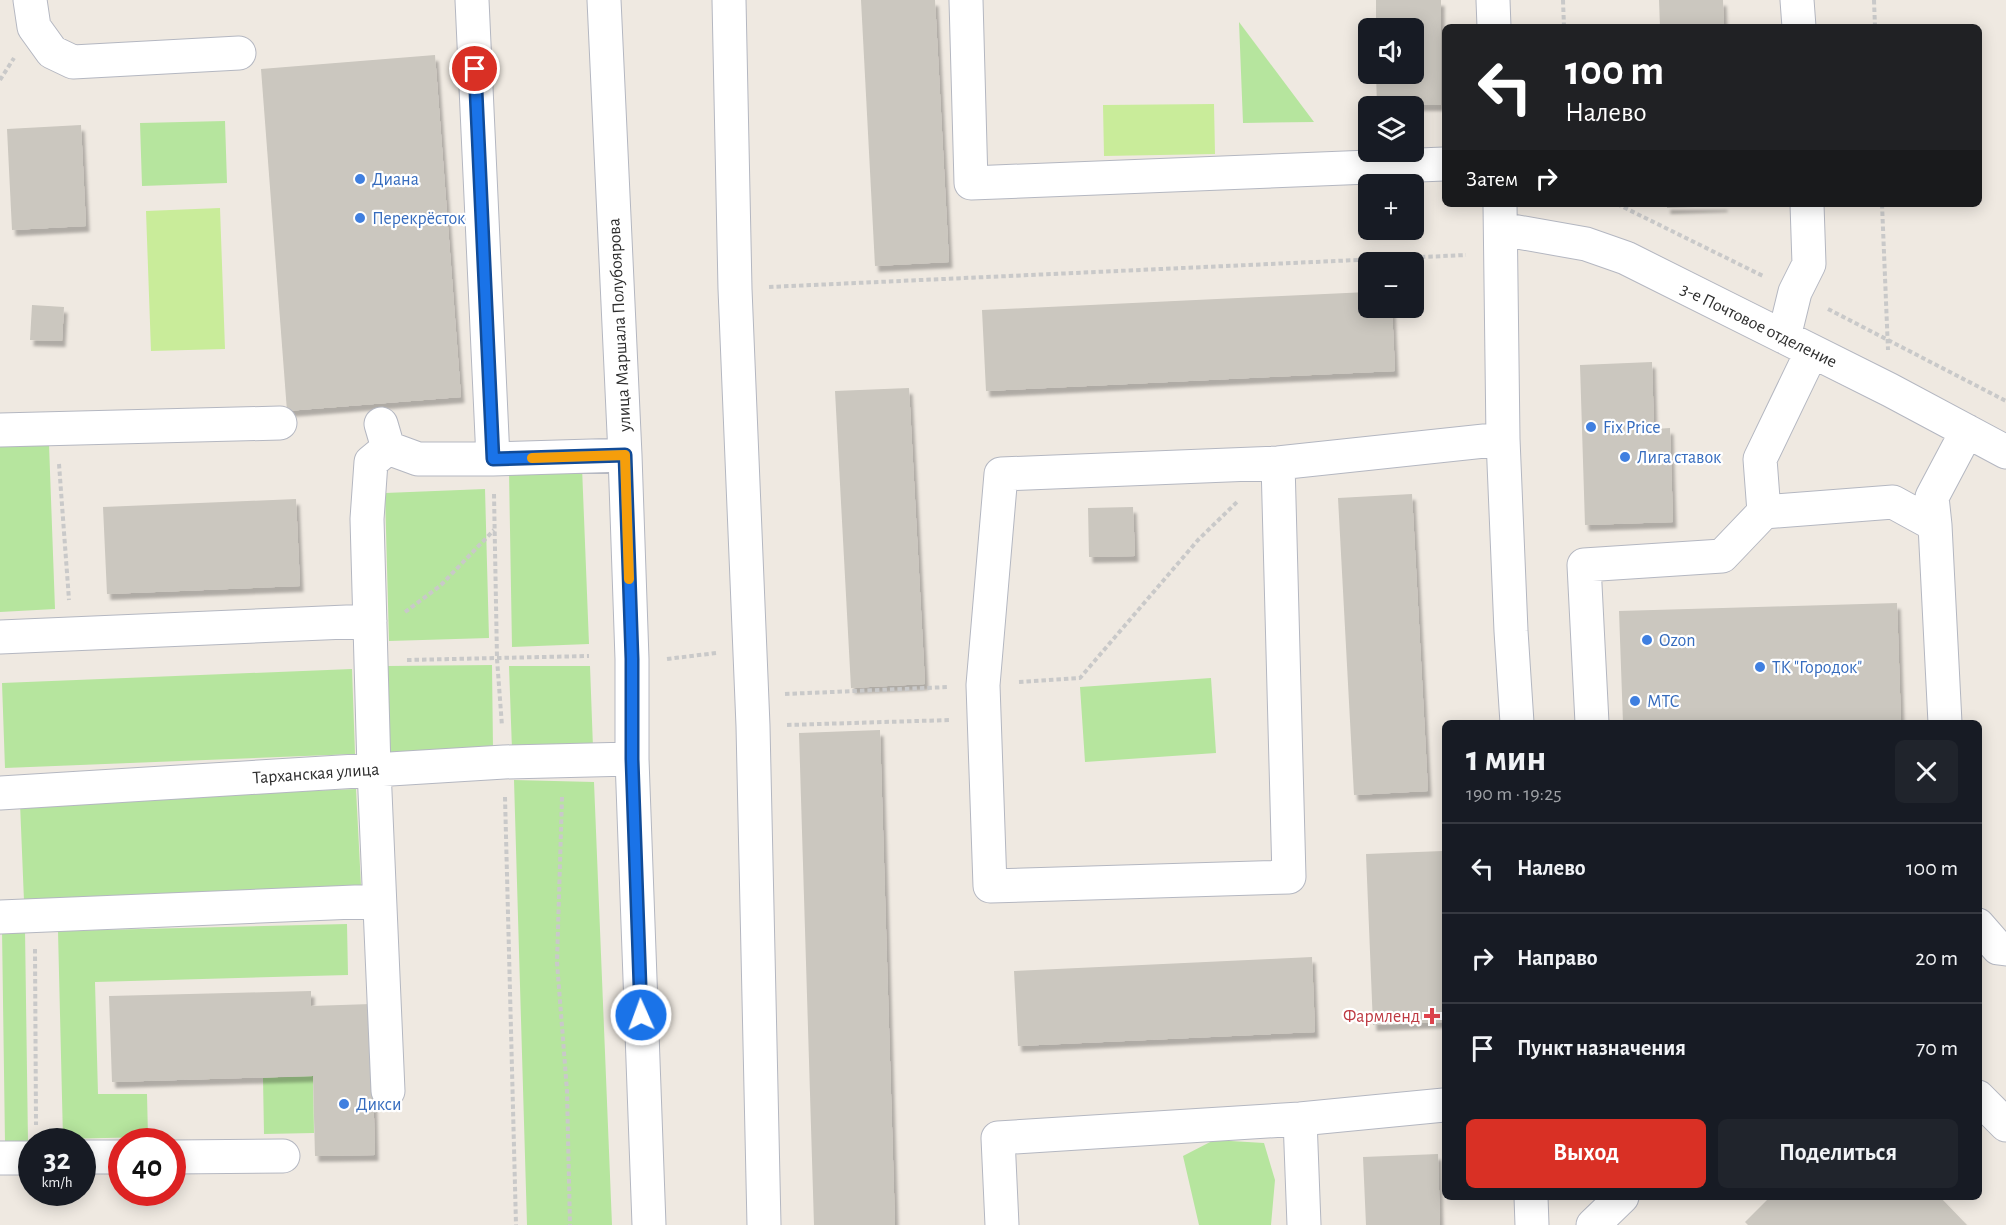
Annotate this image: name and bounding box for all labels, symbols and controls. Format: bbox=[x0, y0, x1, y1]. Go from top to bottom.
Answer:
map controls bbox=[1358, 18, 1424, 318]
button: sound bbox=[1358, 18, 1424, 84]
pin bbox=[449, 43, 500, 94]
icon: left bbox=[1466, 48, 1544, 126]
text: 100 m bbox=[1565, 50, 1664, 92]
icon: arrive bbox=[458, 52, 491, 85]
button: layers bbox=[1358, 96, 1424, 162]
text: Налево bbox=[1565, 99, 1647, 126]
icon: right bbox=[1530, 162, 1563, 195]
text: Затем bbox=[1466, 168, 1518, 190]
place label: Диана bbox=[372, 171, 419, 189]
marker: Диана bbox=[353, 172, 367, 186]
button: + bbox=[1358, 174, 1424, 240]
place label: Перекрёсток bbox=[372, 210, 466, 228]
marker: Перекрёсток bbox=[353, 211, 367, 225]
street label: улица Маршала Полубоярова bbox=[604, 218, 635, 433]
button: − bbox=[1358, 252, 1424, 318]
street label: 3-е Почтовое отделение bbox=[1678, 280, 1840, 372]
place label: Fix Price bbox=[1603, 419, 1660, 437]
marker: Fix Price bbox=[1584, 420, 1598, 434]
place label: Лига ставок bbox=[1637, 449, 1722, 467]
marker: Лига ставок bbox=[1618, 450, 1632, 464]
place label: Ozon bbox=[1659, 632, 1696, 650]
marker: Ozon bbox=[1640, 633, 1654, 647]
place label: ТК "Городок" bbox=[1772, 659, 1862, 677]
marker: ТК "Городок" bbox=[1753, 660, 1767, 674]
place label: МТС bbox=[1647, 693, 1680, 711]
marker: МТС bbox=[1628, 694, 1642, 708]
button: close bbox=[1895, 740, 1958, 803]
text: 1 мин bbox=[1466, 741, 1546, 777]
street label: Тарханская улица bbox=[252, 761, 380, 787]
text: 190 m · 19:25 bbox=[1466, 784, 1562, 804]
icon: left bbox=[1466, 852, 1499, 885]
text: Налево bbox=[1517, 857, 1586, 879]
text: 100 m bbox=[1906, 857, 1958, 879]
icon: right bbox=[1466, 942, 1499, 975]
text: Направо bbox=[1517, 947, 1598, 969]
text: 20 m bbox=[1915, 947, 1958, 969]
position arrow bbox=[609, 983, 673, 1047]
place label: Фармленд bbox=[1343, 1008, 1420, 1026]
marker: Фармленд bbox=[1425, 1009, 1439, 1023]
icon: arrive bbox=[1466, 1032, 1499, 1065]
text: Пункт назначения bbox=[1517, 1037, 1686, 1059]
text: 70 m bbox=[1916, 1037, 1958, 1059]
place label: Дикси bbox=[356, 1096, 402, 1114]
marker: Дикси bbox=[337, 1097, 351, 1111]
button: Выход bbox=[1466, 1119, 1706, 1188]
button: Поделиться bbox=[1718, 1119, 1958, 1188]
speed limit sign: 40 bbox=[108, 1128, 186, 1206]
text: 32 bbox=[43, 1145, 71, 1175]
text: km/h bbox=[42, 1175, 72, 1190]

